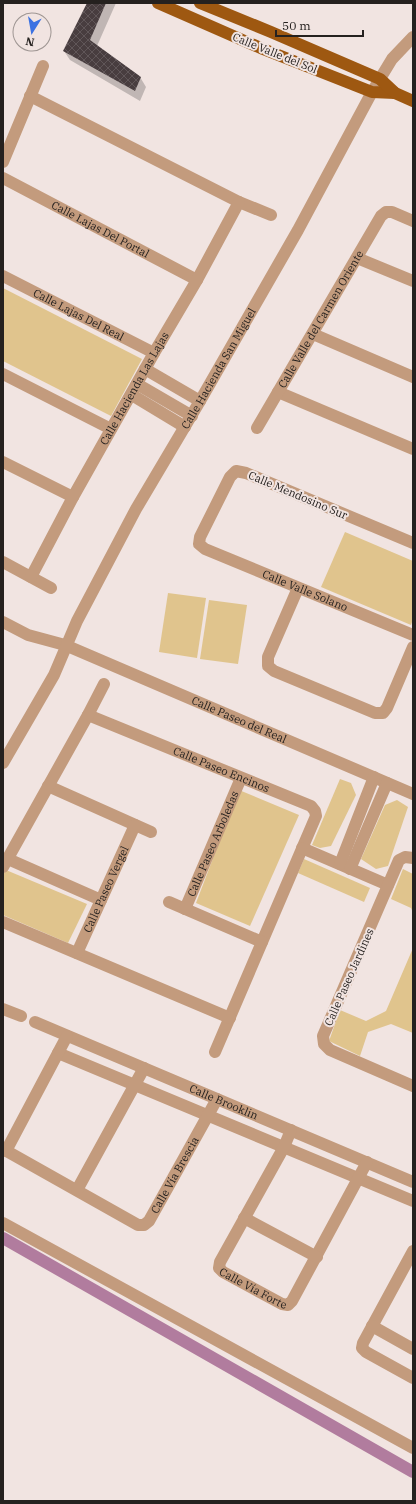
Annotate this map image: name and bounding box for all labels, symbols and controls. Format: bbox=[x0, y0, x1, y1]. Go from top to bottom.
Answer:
north arrow bbox=[12, 12, 52, 52]
scale bar bbox=[276, 12, 363, 38]
text: 50 m bbox=[282, 18, 311, 33]
street label: Calle Valle del Sol bbox=[231, 30, 319, 76]
text: N bbox=[24, 34, 36, 50]
street label: Calle Lajas Del Portal bbox=[49, 198, 152, 261]
street label: Calle Valle del Carmen Oriente bbox=[275, 248, 366, 391]
street label: Calle Lajas Del Real bbox=[31, 286, 127, 344]
street label: Calle Hacienda San Miguel bbox=[178, 305, 259, 431]
street label: Calle Hacienda Las Lajas bbox=[97, 329, 172, 448]
street label: Calle Mendosino Sur bbox=[246, 468, 350, 522]
street label: Calle Valle Solano bbox=[260, 566, 350, 614]
street label: Calle Paseo del Real bbox=[190, 693, 289, 746]
street label: Calle Paseo Encinos bbox=[171, 744, 272, 795]
street label: Calle Paseo Arboledas bbox=[184, 789, 242, 899]
street label: Calle Paseo Vergel bbox=[80, 844, 132, 935]
street label: Calle Paseo Jardines bbox=[321, 926, 377, 1028]
street label: Calle Brooklin bbox=[187, 1081, 260, 1123]
street label: Calle Vía Brescia bbox=[148, 1134, 202, 1216]
street label: Calle Vía Forte bbox=[217, 1264, 288, 1312]

